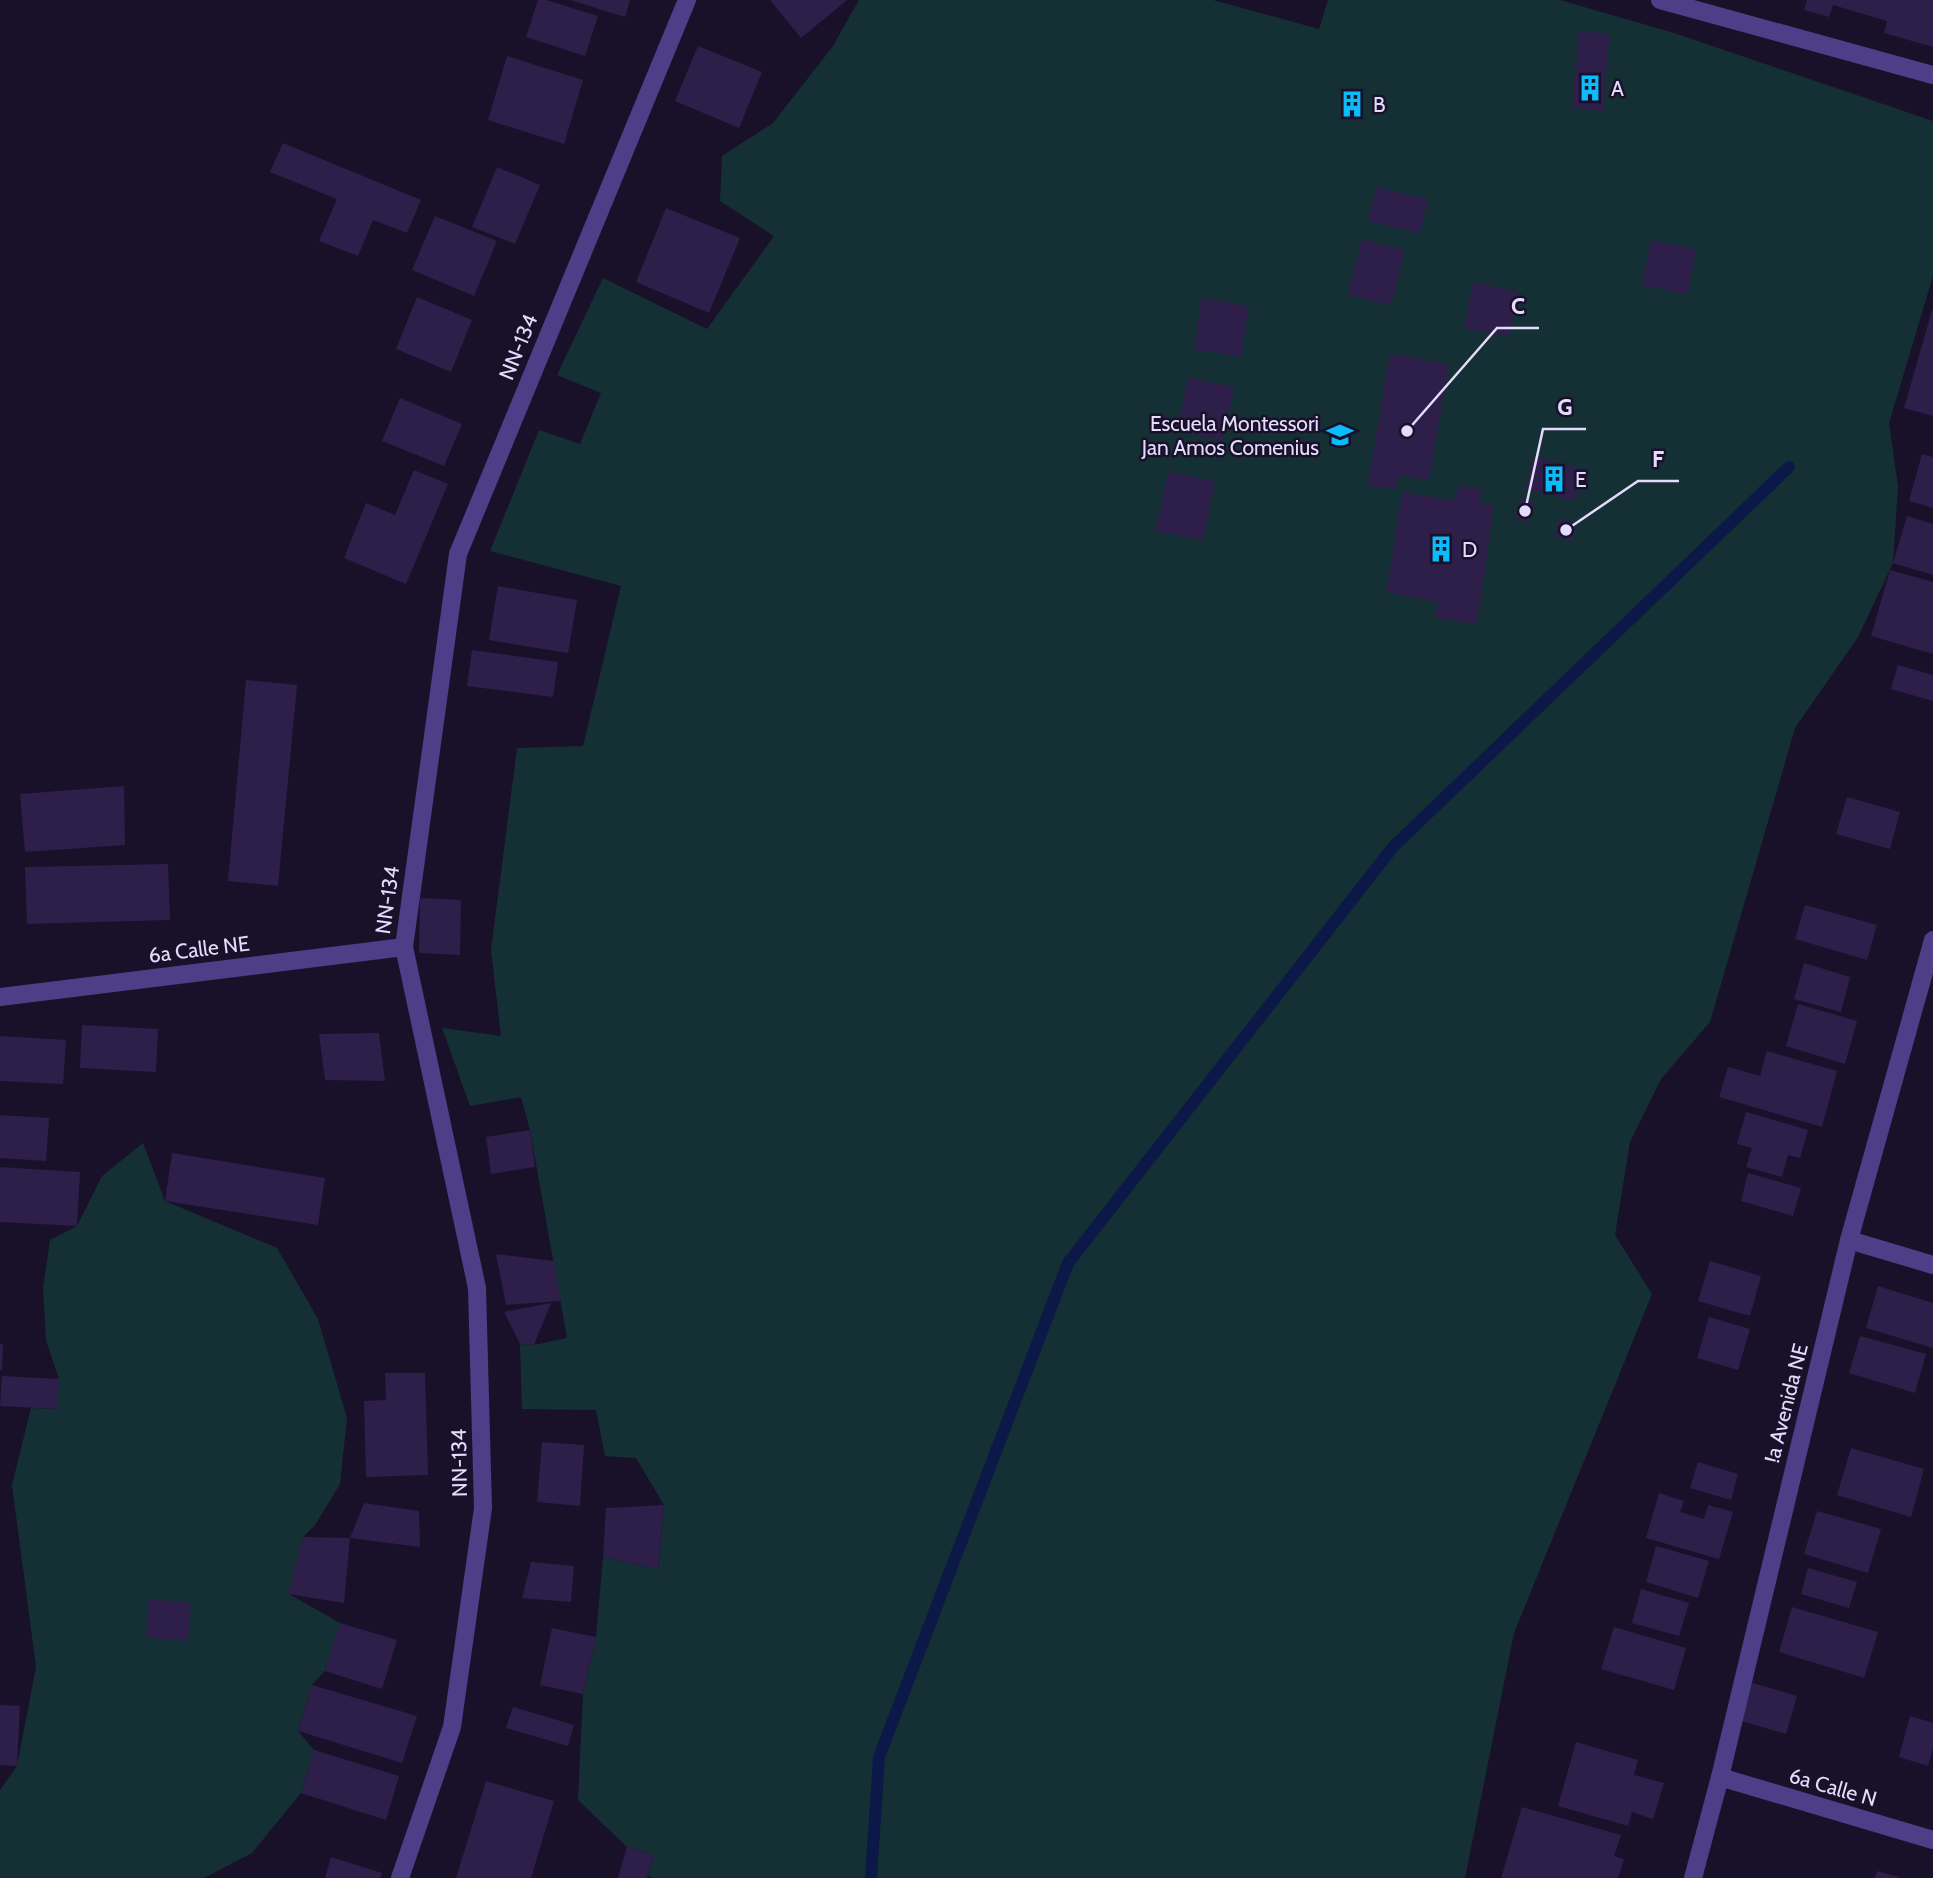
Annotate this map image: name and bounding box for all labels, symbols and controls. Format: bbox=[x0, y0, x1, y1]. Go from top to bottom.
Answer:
building icon: A bbox=[1575, 73, 1605, 103]
place label: A bbox=[1611, 76, 1624, 101]
building icon: B bbox=[1337, 89, 1367, 119]
place label: B bbox=[1373, 92, 1386, 117]
callout: C bbox=[1497, 284, 1539, 328]
text: C bbox=[1511, 292, 1525, 320]
street label: NN-134 bbox=[494, 311, 542, 383]
callout: G bbox=[1543, 385, 1586, 429]
text: G bbox=[1557, 393, 1573, 421]
place label: Escuela Montessori Jan Amos Comenius bbox=[1141, 411, 1319, 460]
school or university icon: Escuela Montessori Jan Amos Comenius bbox=[1325, 420, 1355, 450]
callout: F bbox=[1638, 437, 1679, 481]
text: F bbox=[1652, 445, 1664, 473]
building icon: E bbox=[1539, 464, 1569, 494]
place label: E bbox=[1575, 467, 1587, 492]
building icon: D bbox=[1426, 534, 1456, 564]
place label: D bbox=[1462, 537, 1477, 562]
street label: NN-134 bbox=[370, 864, 404, 936]
street label: 6a Calle NE bbox=[147, 930, 251, 968]
street label: !a Avenida NE bbox=[1759, 1341, 1813, 1465]
street label: NN-134 bbox=[446, 1429, 472, 1497]
street label: 6a Calle N bbox=[1786, 1763, 1880, 1811]

